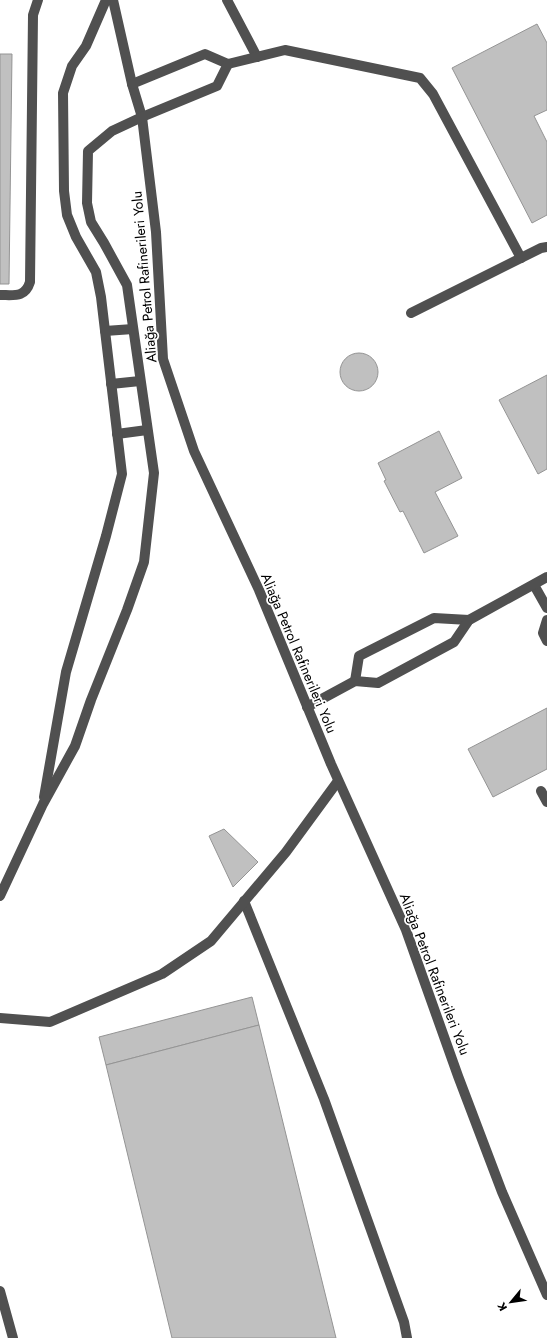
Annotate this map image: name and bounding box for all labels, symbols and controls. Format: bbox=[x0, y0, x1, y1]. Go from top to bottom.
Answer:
street label: Aliağa Petrol Rafinerileri Yolu bbox=[127, 190, 161, 364]
street label: Aliağa Petrol Rafinerileri Yolu bbox=[256, 570, 342, 736]
street label: Aliağa Petrol Rafinerileri Yolu bbox=[395, 890, 475, 1058]
north arrow bbox=[491, 1282, 531, 1322]
text: K bbox=[493, 1299, 511, 1314]

